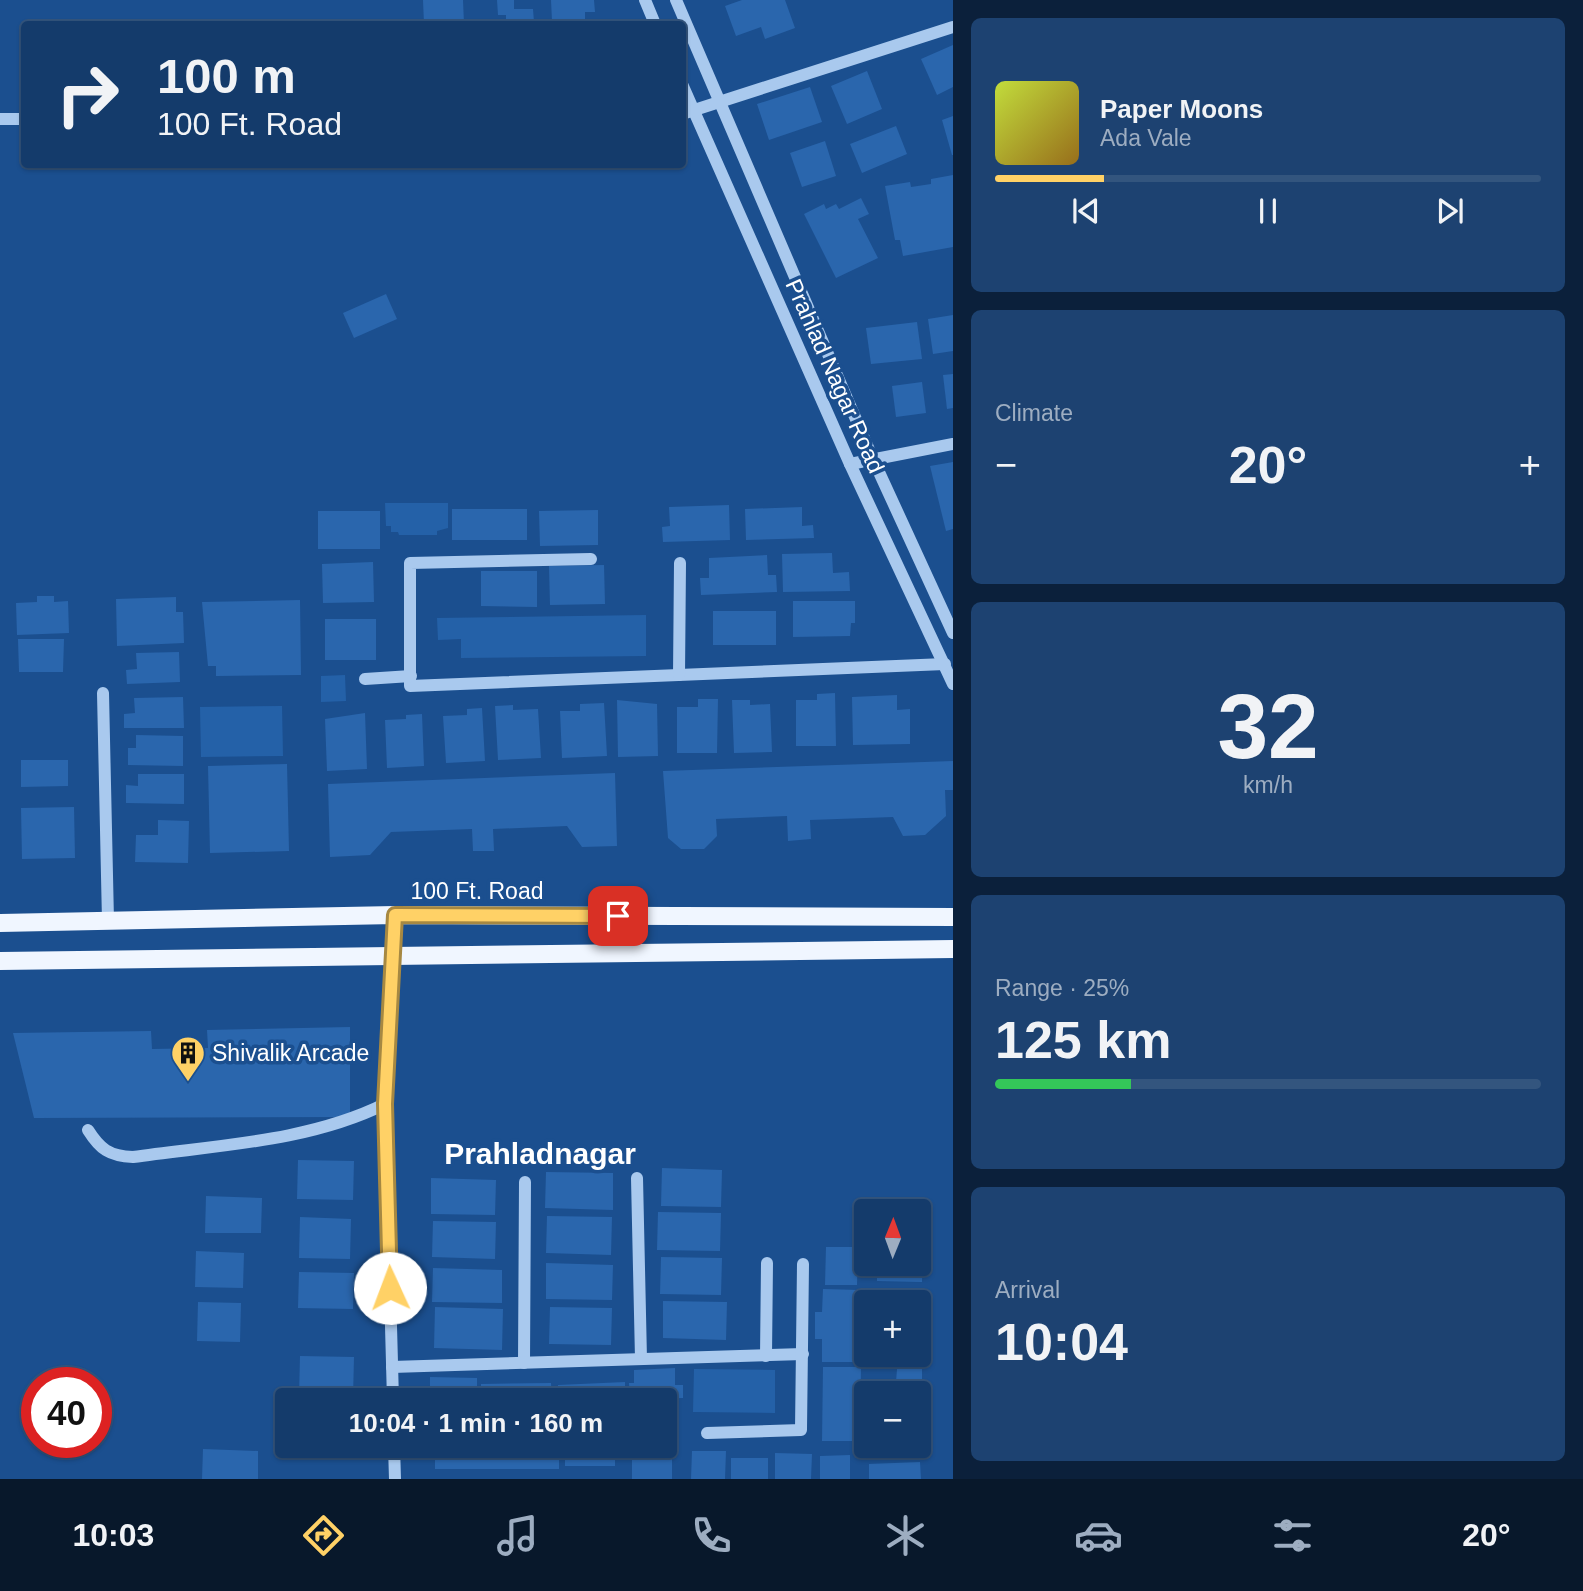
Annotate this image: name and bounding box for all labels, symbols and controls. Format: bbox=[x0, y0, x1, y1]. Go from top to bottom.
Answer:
icon: right bbox=[42, 49, 133, 140]
text: 100 m bbox=[157, 49, 296, 103]
text: Paper Moons bbox=[1100, 94, 1263, 124]
text: 100 Ft. Road bbox=[157, 106, 342, 142]
text: Ada Vale bbox=[1100, 125, 1192, 151]
icon: previous bbox=[1067, 192, 1105, 230]
icon: pause bbox=[1249, 192, 1287, 230]
icon: next bbox=[1431, 192, 1469, 230]
street label: Prahlad Nagar Road bbox=[780, 275, 890, 477]
text: Climate bbox=[995, 400, 1073, 426]
text: 20° bbox=[1229, 436, 1307, 494]
text: − bbox=[995, 444, 1017, 486]
text: + bbox=[1519, 444, 1541, 486]
text: 32 bbox=[1217, 676, 1319, 777]
text: km/h bbox=[1243, 772, 1293, 798]
street label: 100 Ft. Road bbox=[411, 878, 543, 904]
pin bbox=[588, 886, 648, 946]
icon: arrive bbox=[599, 897, 637, 935]
text: Range · 25% bbox=[995, 975, 1129, 1001]
text: 125 km bbox=[995, 1011, 1171, 1069]
building icon: Shivalik Arcade bbox=[169, 1034, 207, 1083]
place label: Shivalik Arcade bbox=[212, 1040, 369, 1066]
district label: Prahladnagar bbox=[444, 1137, 636, 1170]
north arrow bbox=[854, 1199, 931, 1276]
map controls bbox=[854, 1199, 931, 1458]
position arrow bbox=[353, 1251, 427, 1325]
text: Arrival bbox=[995, 1277, 1060, 1303]
button: + bbox=[854, 1290, 931, 1367]
text: 10:04 bbox=[995, 1313, 1128, 1371]
speed limit sign: 40 bbox=[21, 1367, 112, 1458]
button: − bbox=[854, 1381, 931, 1458]
text: 10:04 · 1 min · 160 m bbox=[349, 1408, 603, 1438]
icon: directions bbox=[299, 1511, 348, 1560]
icon: music bbox=[493, 1511, 542, 1560]
icon: phone bbox=[687, 1511, 736, 1560]
icon: climate bbox=[881, 1511, 930, 1560]
icon: car bbox=[1074, 1511, 1123, 1560]
icon: filters bbox=[1268, 1511, 1317, 1560]
text: 10:03 bbox=[72, 1517, 154, 1553]
text: 20° bbox=[1462, 1517, 1511, 1553]

